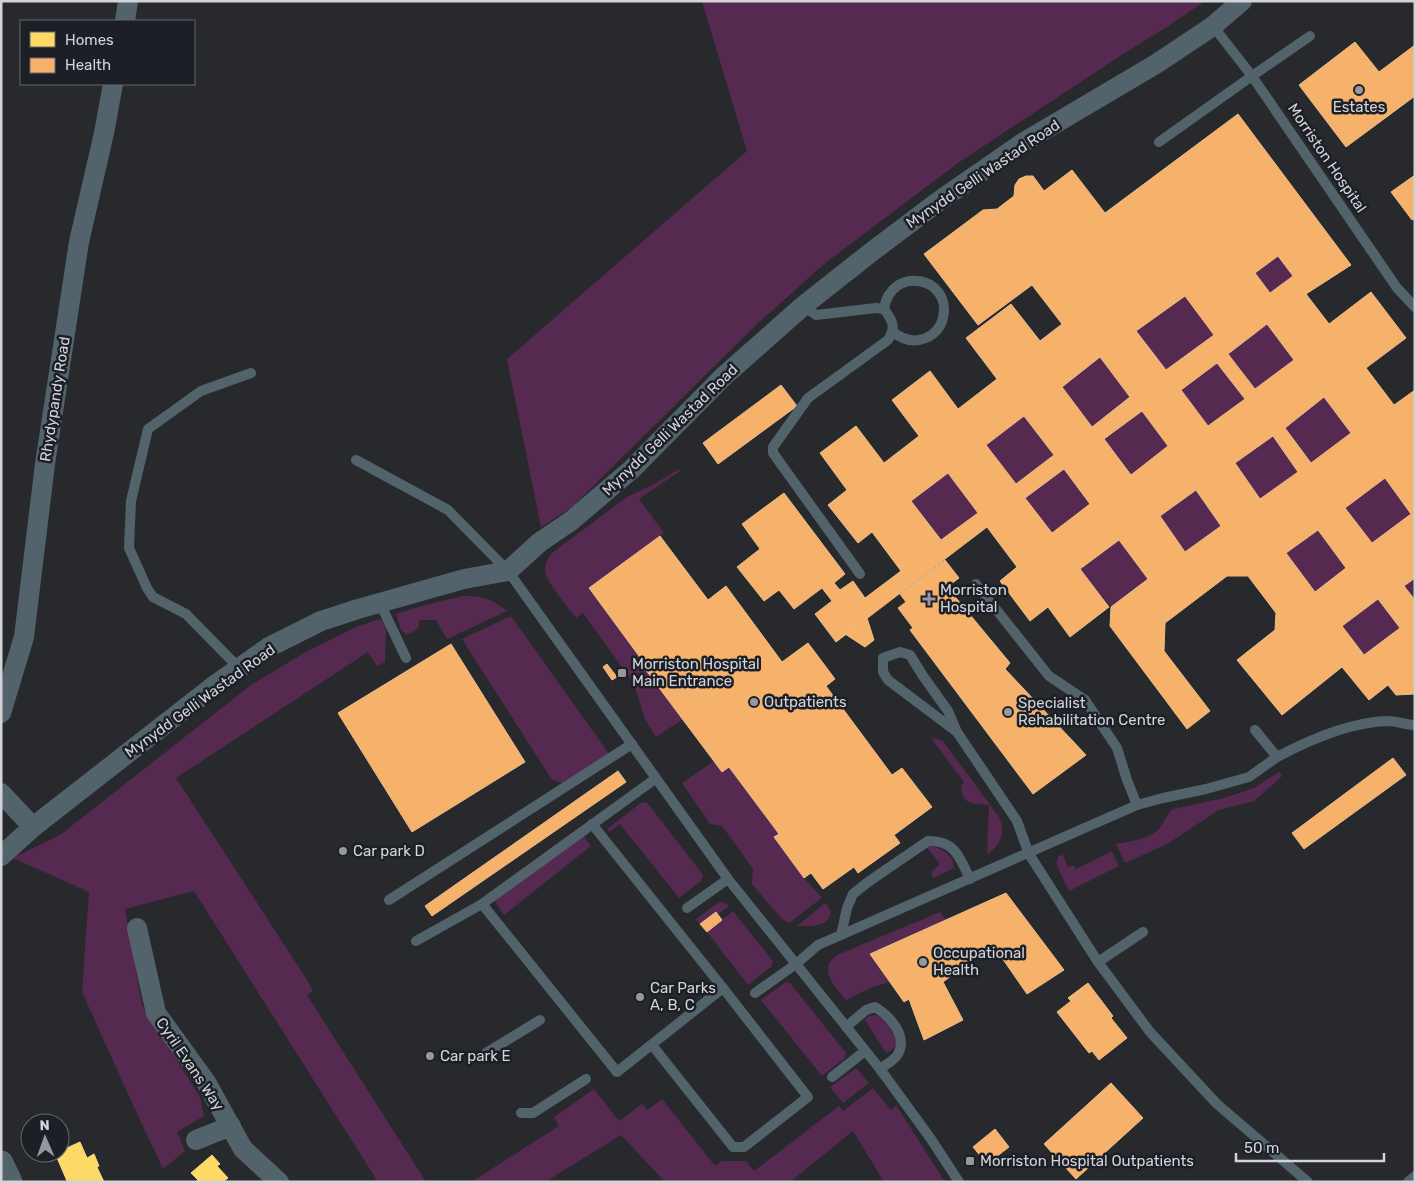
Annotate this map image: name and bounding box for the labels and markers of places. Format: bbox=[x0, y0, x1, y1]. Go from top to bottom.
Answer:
marker: Estates bbox=[1353, 84, 1365, 96]
place label: Estates bbox=[1333, 98, 1386, 116]
place label: Morriston Hospital bbox=[940, 581, 1007, 616]
marker: Morriston Hospital bbox=[922, 592, 936, 606]
place label: Morriston Hospital Main Entrance bbox=[632, 655, 760, 690]
marker: Morriston Hospital Main Entrance bbox=[616, 667, 628, 679]
place label: Outpatients bbox=[764, 693, 847, 711]
place label: Specialist Rehabilitation Centre bbox=[1018, 694, 1166, 729]
marker: Outpatients bbox=[748, 696, 760, 708]
marker: Specialist Rehabilitation Centre bbox=[1002, 706, 1014, 718]
place label: Car park D bbox=[353, 842, 425, 860]
marker: Car park D bbox=[337, 845, 349, 857]
place label: Occupational Health bbox=[933, 944, 1025, 979]
marker: Occupational Health bbox=[917, 956, 929, 968]
place label: Car Parks A, B, C bbox=[650, 979, 716, 1014]
marker: Car Parks A, B, C bbox=[634, 991, 646, 1003]
place label: Car park E bbox=[440, 1047, 511, 1065]
marker: Car park E bbox=[424, 1050, 436, 1062]
place label: Morriston Hospital Outpatients bbox=[980, 1152, 1194, 1170]
marker: Morriston Hospital Outpatients bbox=[964, 1155, 976, 1167]

